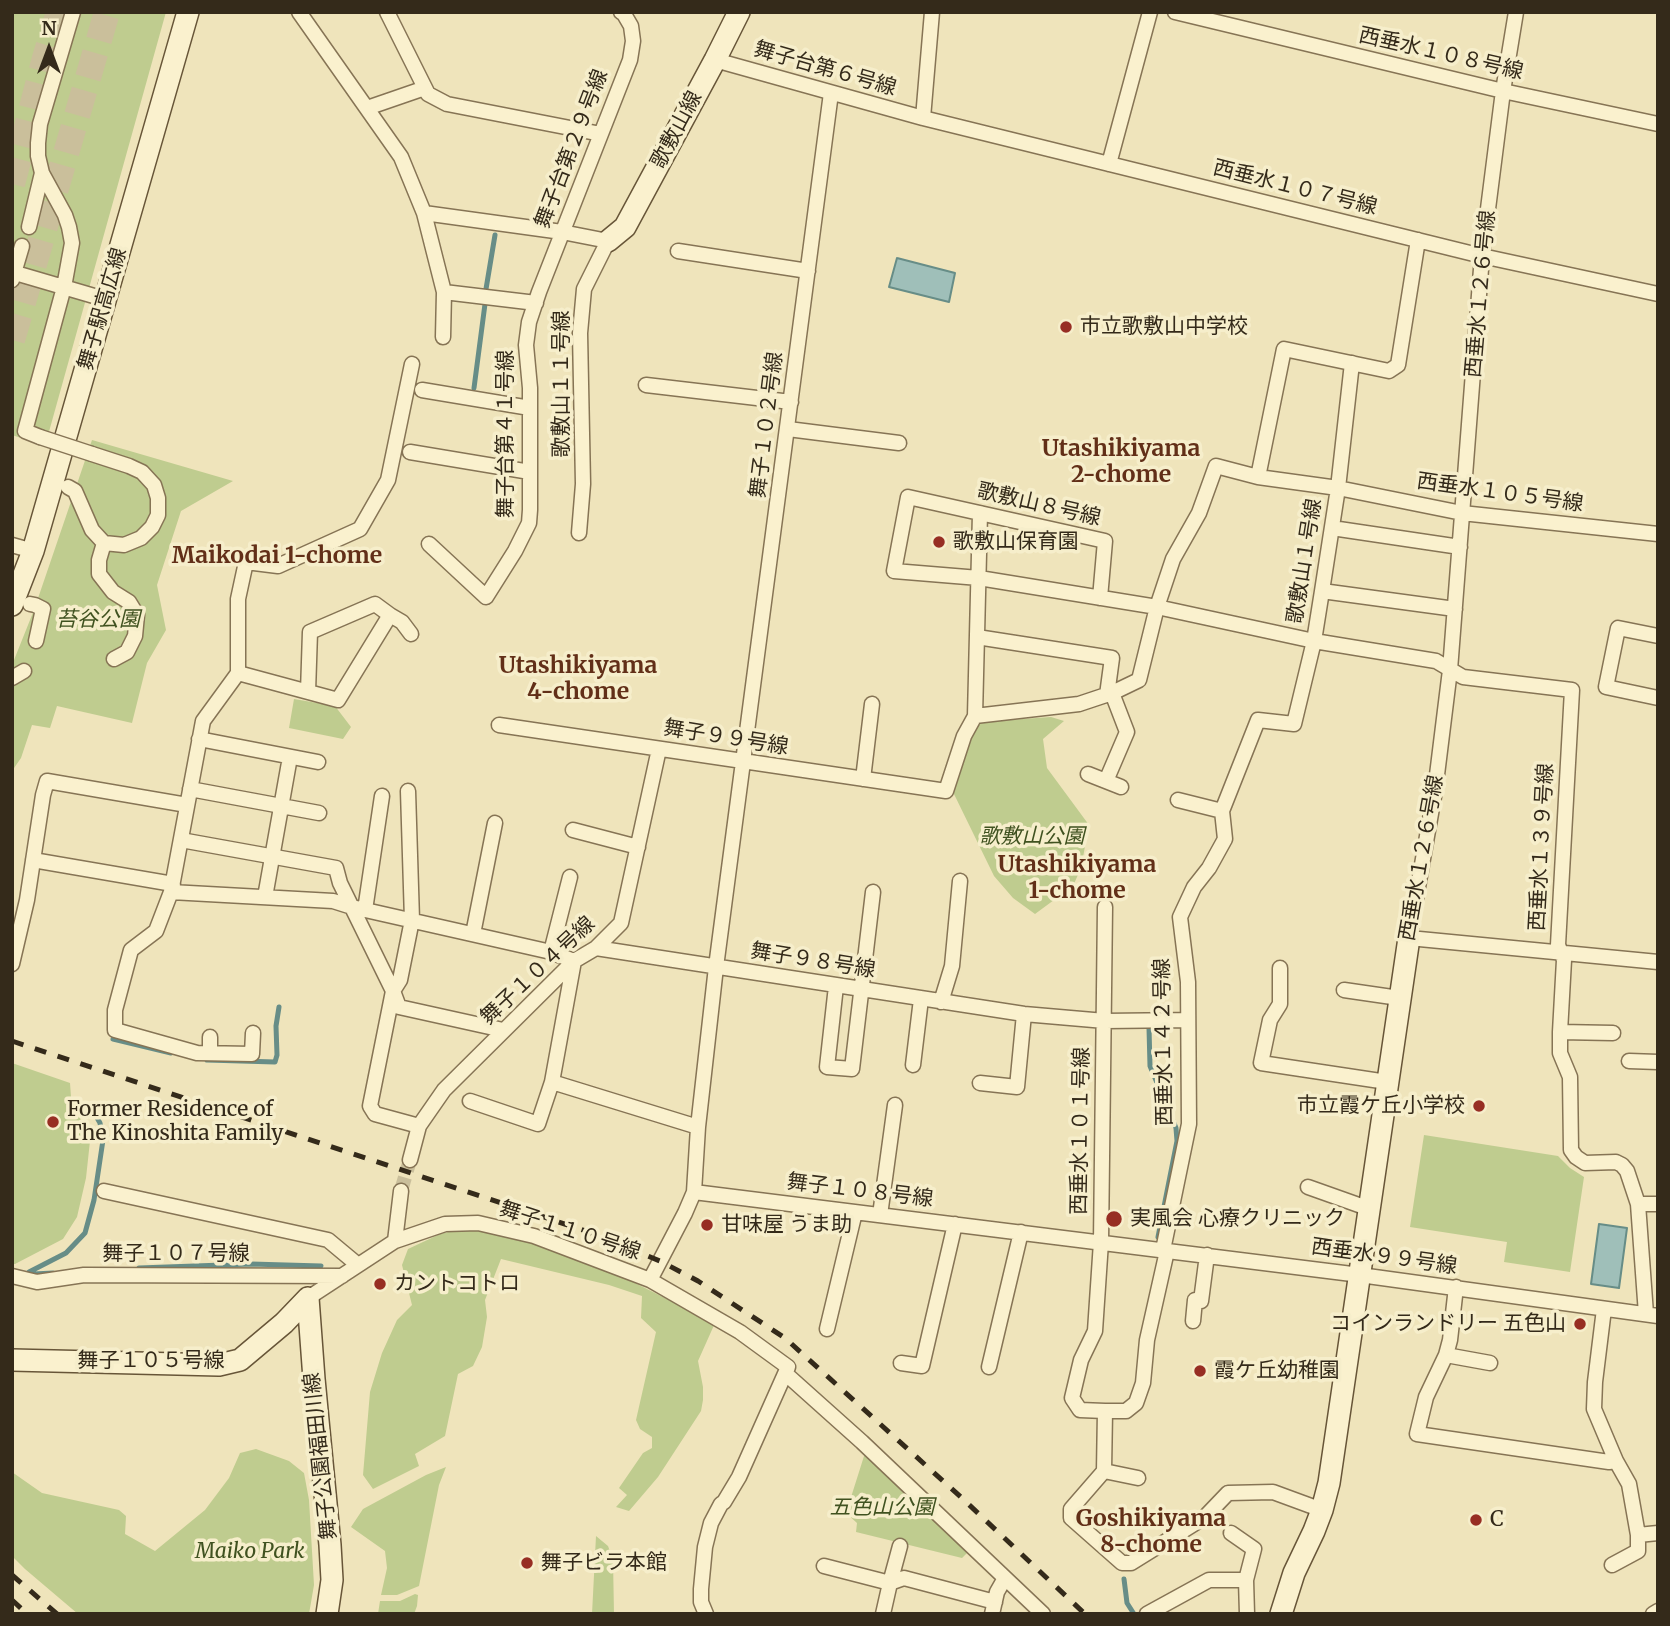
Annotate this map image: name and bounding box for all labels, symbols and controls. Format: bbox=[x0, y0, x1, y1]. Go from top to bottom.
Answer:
north arrow bbox=[14, 14, 84, 84]
text: N bbox=[41, 16, 57, 40]
street label: 西垂水１０８号線 bbox=[1356, 23, 1526, 85]
street label: 舞子台第６号線 bbox=[751, 37, 899, 101]
street label: 舞子台第２９号線 bbox=[530, 66, 614, 232]
street label: 歌敷山線 bbox=[646, 87, 708, 173]
street label: 西垂水１０７号線 bbox=[1210, 155, 1380, 221]
street label: 西垂水１２６号線 bbox=[1461, 209, 1501, 379]
street label: 舞子駅高広線 bbox=[74, 245, 132, 373]
street label: 歌敷山１１号線 bbox=[549, 311, 575, 457]
place label: 市立歌敷山中学校 bbox=[1080, 314, 1248, 340]
marker: 市立歌敷山中学校 bbox=[1058, 319, 1074, 335]
street label: 舞子台第４１号線 bbox=[493, 350, 519, 518]
street label: 舞子１０２号線 bbox=[746, 351, 788, 499]
district label: Utashikiyama 2-chome bbox=[1042, 435, 1200, 489]
street label: 西垂水１０５号線 bbox=[1415, 469, 1585, 517]
street label: 歌敷山８号線 bbox=[975, 479, 1103, 531]
street label: 歌敷山１号線 bbox=[1283, 497, 1327, 625]
place label: 歌敷山保育園 bbox=[953, 529, 1079, 555]
marker: 歌敷山保育園 bbox=[931, 534, 947, 550]
district label: Maikodai 1-chome bbox=[172, 542, 382, 570]
park label: 苔谷公園 bbox=[56, 607, 140, 633]
district label: Utashikiyama 4-chome bbox=[499, 652, 657, 706]
street label: 舞子９９号線 bbox=[662, 716, 790, 760]
street label: 西垂水１３９号線 bbox=[1525, 762, 1559, 932]
street label: 西垂水１２６号線 bbox=[1395, 773, 1449, 943]
park label: 歌敷山公園 bbox=[980, 824, 1084, 850]
district label: Utashikiyama 1-chome bbox=[998, 851, 1156, 905]
street label: 舞子１０４号線 bbox=[476, 912, 600, 1030]
street label: 舞子９８号線 bbox=[749, 939, 877, 983]
street label: 西垂水１４２号線 bbox=[1150, 958, 1178, 1126]
street label: 西垂水１０１号線 bbox=[1067, 1047, 1095, 1215]
place label: 市立霞ケ丘小学校 bbox=[1297, 1093, 1465, 1119]
place label: Former Residence of The Kinoshita Family bbox=[67, 1097, 284, 1147]
marker: 市立霞ケ丘小学校 bbox=[1471, 1098, 1487, 1114]
marker: Former Residence of The Kinoshita Family bbox=[45, 1114, 61, 1130]
street label: 舞子１０８号線 bbox=[786, 1170, 934, 1212]
street label: 舞子１１０号線 bbox=[496, 1196, 644, 1266]
place label: 実風会 心療クリニック bbox=[1130, 1206, 1345, 1232]
marker: 実風会 心療クリニック bbox=[1104, 1209, 1124, 1229]
place label: 甘味屋 うま助 bbox=[721, 1212, 852, 1238]
marker: 甘味屋 うま助 bbox=[699, 1217, 715, 1233]
street label: 西垂水９９号線 bbox=[1309, 1234, 1459, 1280]
street label: 舞子１０７号線 bbox=[103, 1241, 249, 1267]
place label: カントコトロ bbox=[394, 1271, 520, 1297]
marker: カントコトロ bbox=[372, 1276, 388, 1292]
place label: コインランドリー 五色山 bbox=[1330, 1311, 1566, 1337]
marker: コインランドリー 五色山 bbox=[1572, 1316, 1588, 1332]
street label: 舞子１０５号線 bbox=[78, 1348, 224, 1374]
place label: 霞ケ丘幼稚園 bbox=[1214, 1358, 1340, 1384]
marker: 霞ケ丘幼稚園 bbox=[1192, 1363, 1208, 1379]
street label: 舞子公園福田川線 bbox=[300, 1371, 342, 1541]
park label: 五色山公園 bbox=[830, 1495, 934, 1521]
district label: Goshikiyama 8-chome bbox=[1076, 1505, 1226, 1559]
place label: C bbox=[1490, 1507, 1504, 1533]
marker: C bbox=[1468, 1512, 1484, 1528]
park label: Maiko Park bbox=[195, 1539, 305, 1565]
place label: 舞子ビラ本館 bbox=[541, 1550, 667, 1576]
marker: 舞子ビラ本館 bbox=[519, 1555, 535, 1571]

